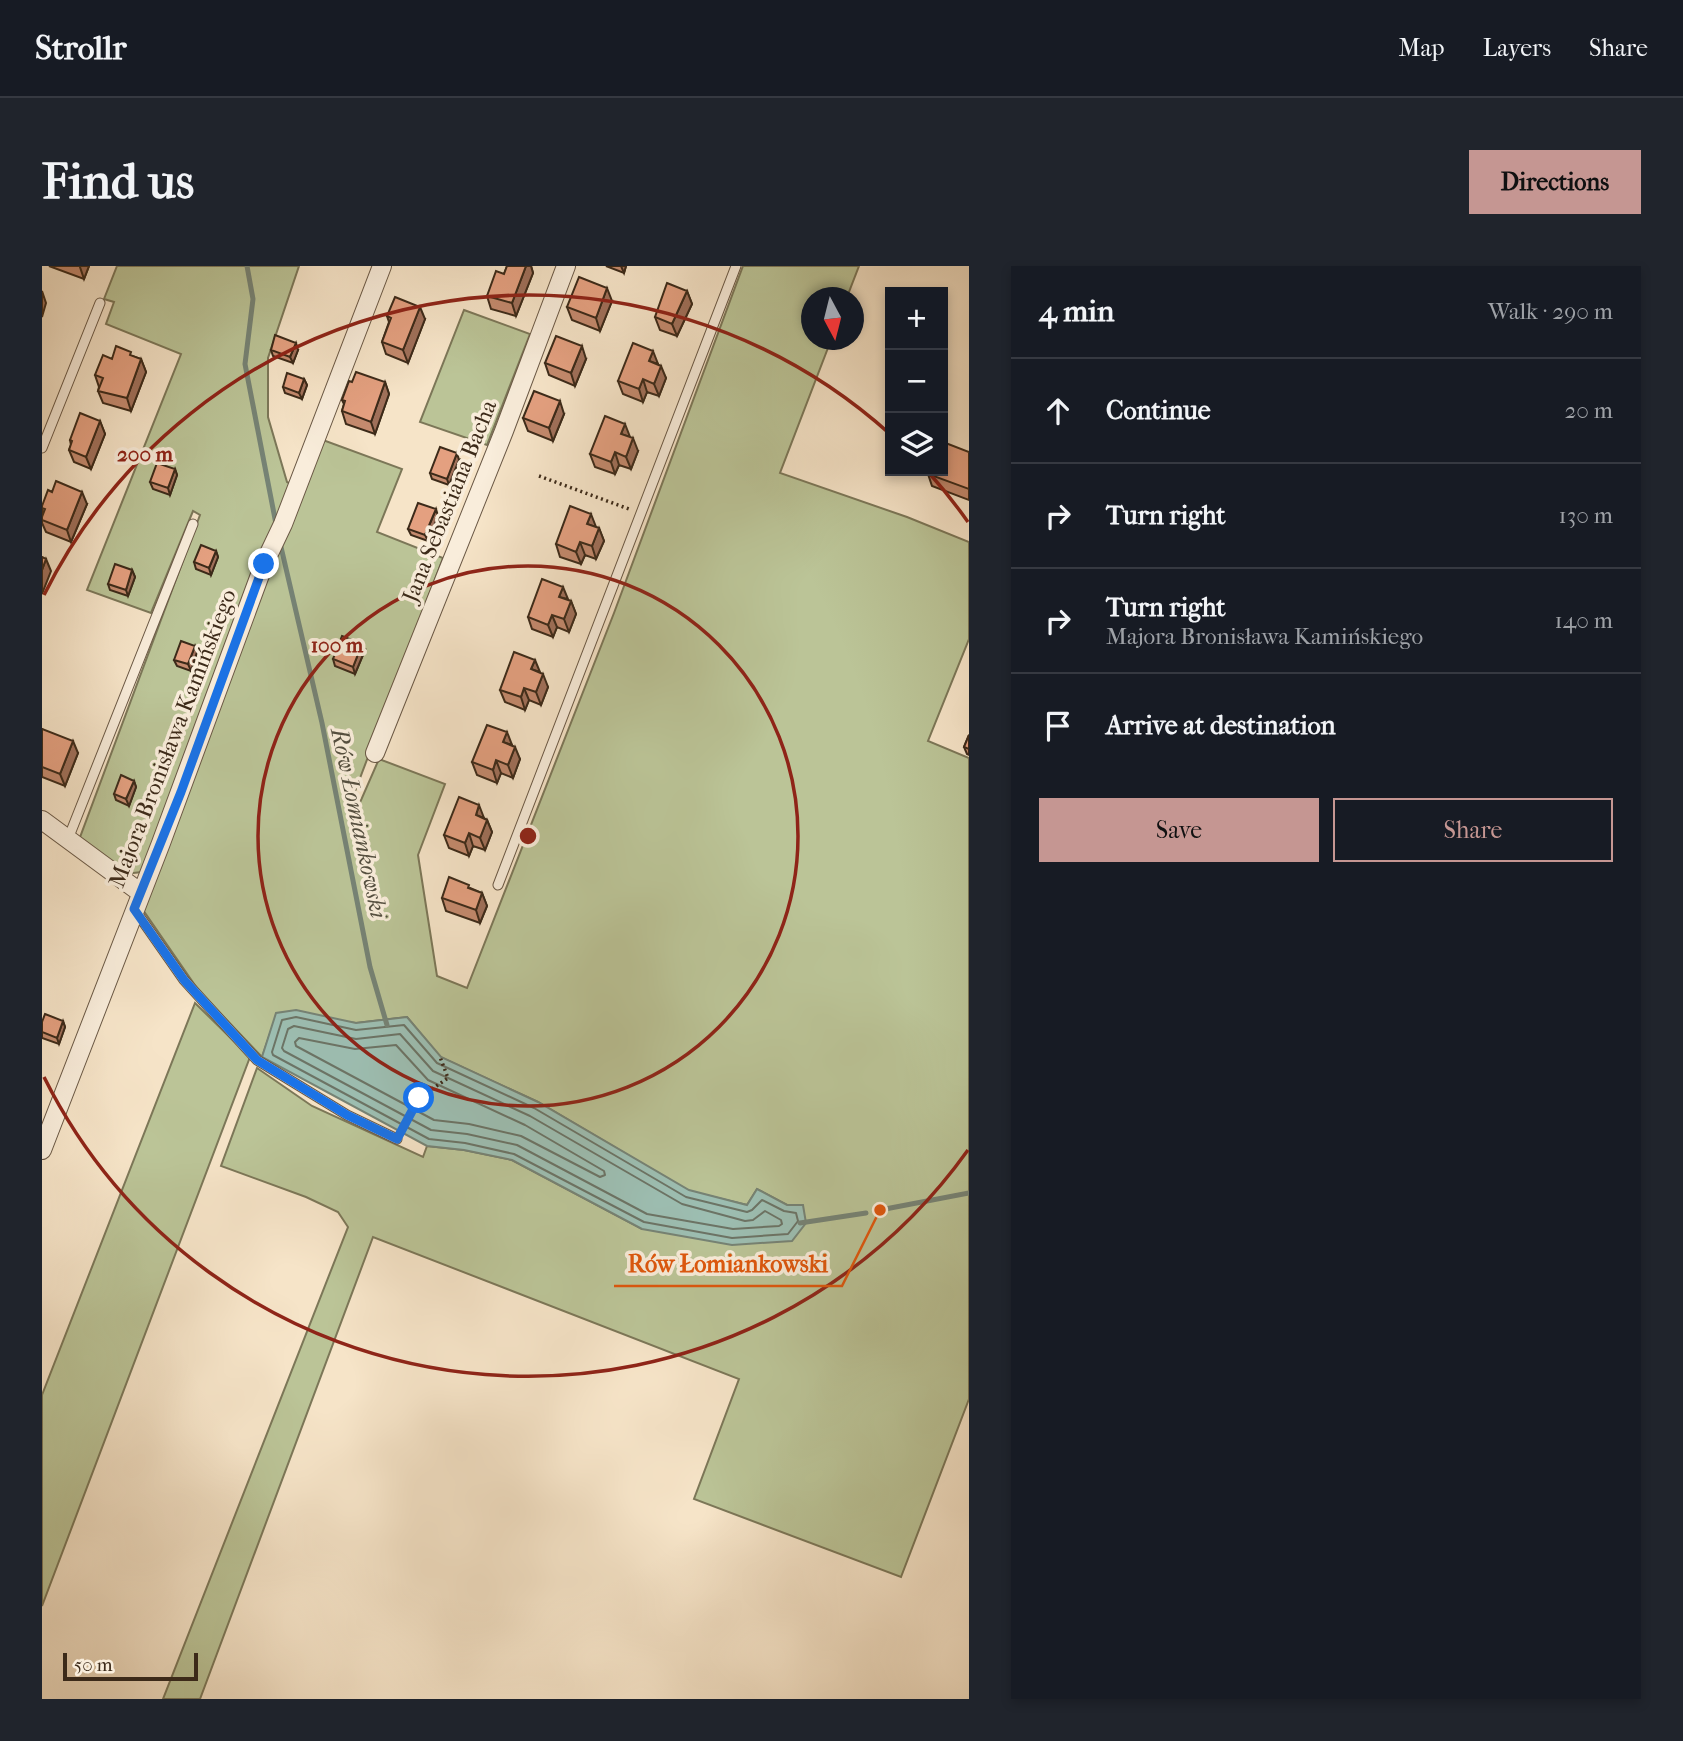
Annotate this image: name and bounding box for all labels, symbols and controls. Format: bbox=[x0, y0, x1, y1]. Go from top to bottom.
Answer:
text: Strollr bbox=[35, 29, 126, 68]
text: Map bbox=[1399, 34, 1445, 62]
text: Layers bbox=[1483, 34, 1551, 62]
text: Share bbox=[1589, 34, 1648, 62]
button: Directions bbox=[1469, 150, 1641, 214]
text: Find us bbox=[42, 153, 194, 211]
north arrow bbox=[801, 287, 864, 350]
map controls bbox=[885, 287, 948, 476]
button: + bbox=[885, 287, 948, 350]
text: 4 min bbox=[1039, 294, 1114, 329]
text: Walk · 290 m bbox=[1488, 298, 1613, 325]
button: − bbox=[885, 350, 948, 413]
icon: ahead bbox=[1039, 392, 1077, 430]
text: Continue bbox=[1106, 395, 1211, 426]
street label: Jana Sebastiana Bacha bbox=[396, 396, 503, 608]
text: 20 m bbox=[1564, 397, 1613, 424]
button: layers bbox=[885, 413, 948, 476]
text: 200 m bbox=[117, 442, 174, 466]
icon: right bbox=[1039, 497, 1077, 535]
text: Turn right bbox=[1106, 500, 1226, 531]
text: 130 m bbox=[1559, 502, 1613, 529]
route end bbox=[248, 548, 279, 579]
street label: Majora Bronisława Kamińskiego bbox=[103, 585, 242, 891]
text: Turn right bbox=[1106, 592, 1226, 623]
icon: right bbox=[1039, 602, 1077, 640]
text: 140 m bbox=[1554, 607, 1613, 634]
text: Majora Bronisława Kamińskiego bbox=[1106, 623, 1423, 650]
text: 100 m bbox=[311, 633, 364, 657]
icon: arrive bbox=[1039, 707, 1077, 745]
text: Arrive at destination bbox=[1106, 710, 1336, 741]
water label: Rów Łomiankowski bbox=[325, 723, 393, 923]
button: Save bbox=[1039, 798, 1319, 862]
button: Share bbox=[1333, 798, 1613, 862]
centre of rings bbox=[516, 824, 540, 848]
route start bbox=[403, 1082, 434, 1113]
callout: Rów Łomiankowski bbox=[614, 1241, 842, 1286]
text: Rów Łomiankowski bbox=[628, 1250, 829, 1278]
scale bar bbox=[63, 1650, 198, 1682]
text: 50 m bbox=[74, 1654, 113, 1676]

